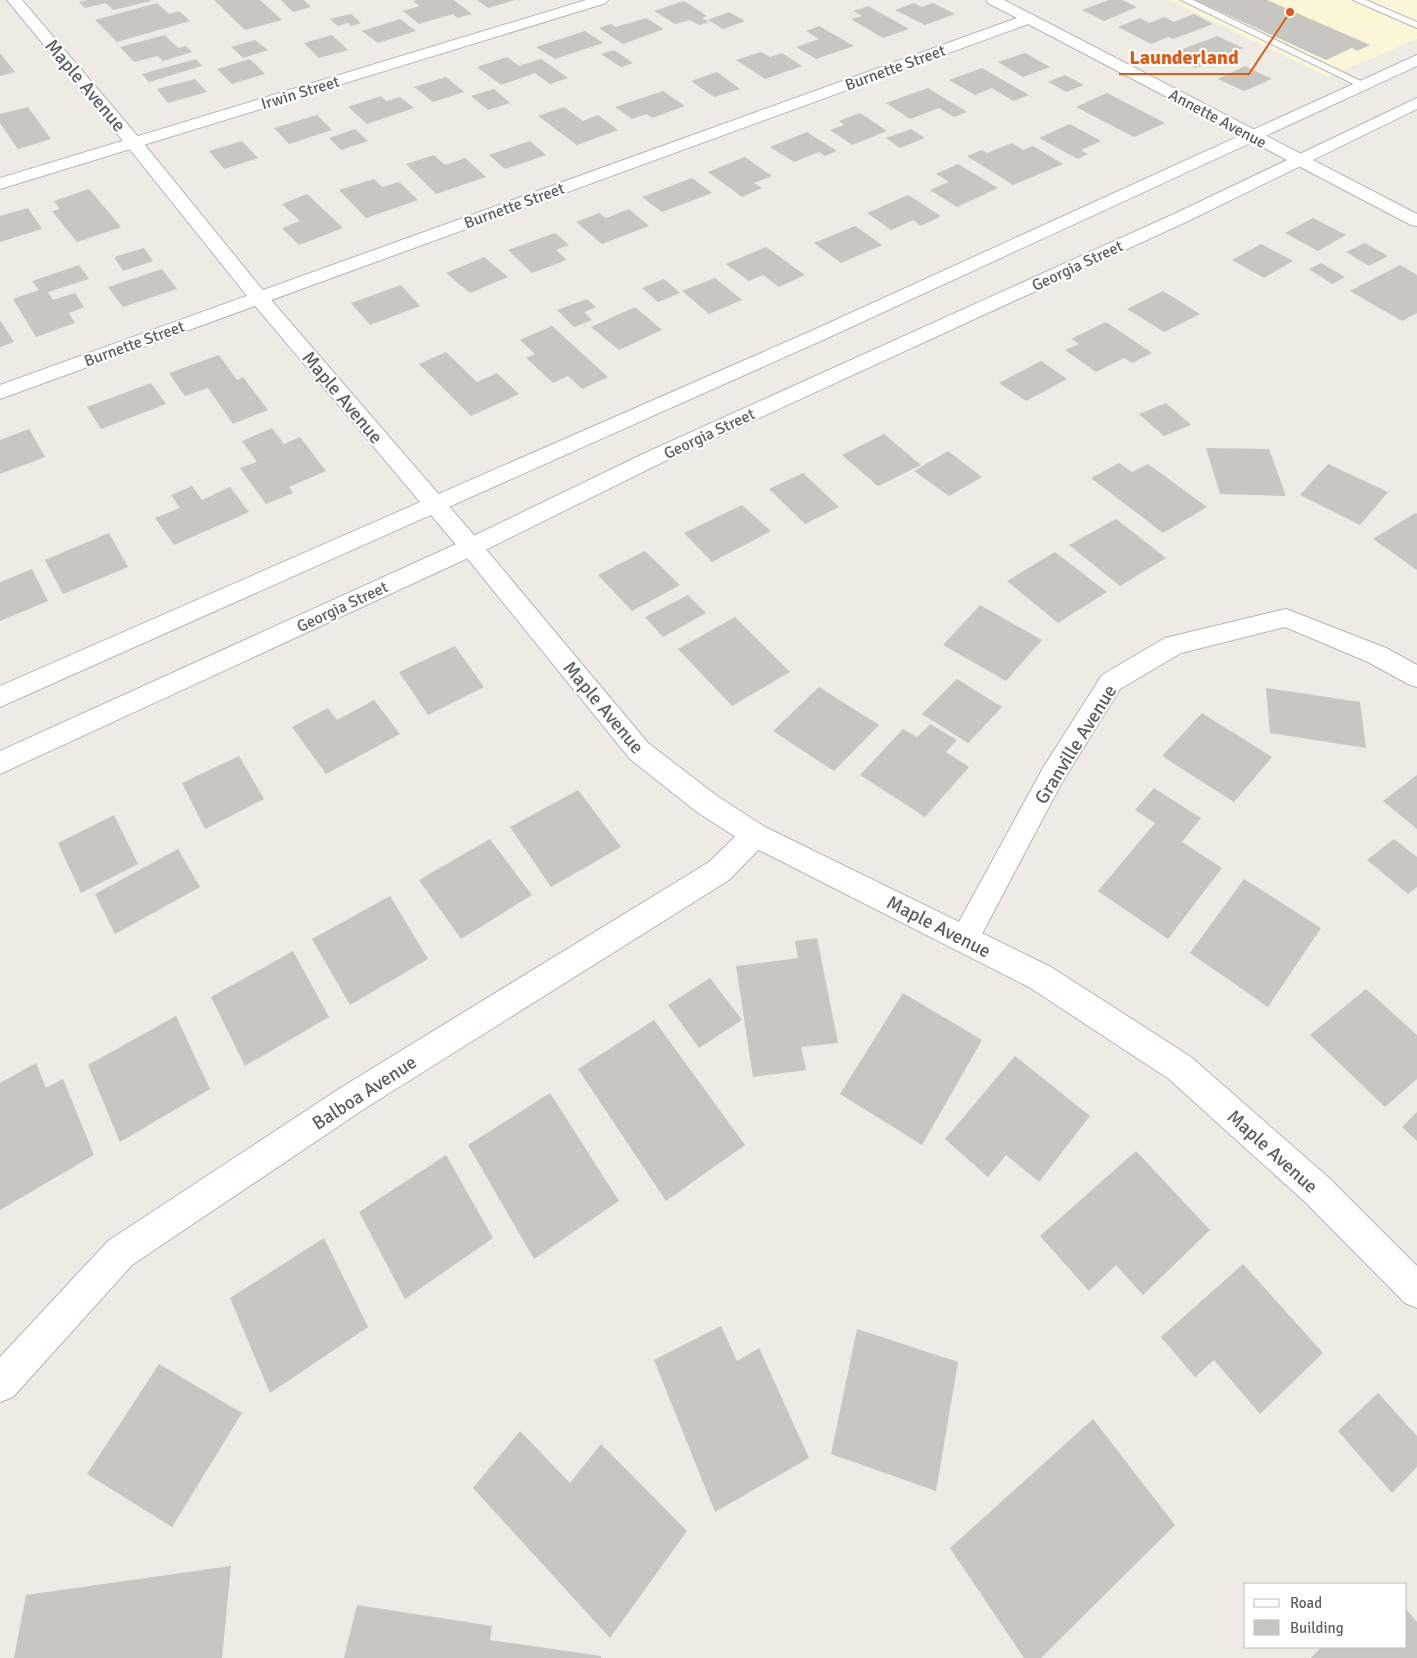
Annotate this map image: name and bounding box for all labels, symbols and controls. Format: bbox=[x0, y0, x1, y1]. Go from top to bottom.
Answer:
street label: Maple Avenue bbox=[40, 34, 131, 137]
callout: Launderland bbox=[1119, 39, 1249, 74]
street label: Burnette Street bbox=[842, 40, 949, 95]
text: Launderland bbox=[1129, 45, 1239, 70]
street label: Irwin Street bbox=[259, 71, 342, 114]
street label: Annette Avenue bbox=[1165, 85, 1270, 153]
street label: Burnette Street bbox=[461, 178, 568, 233]
street label: Georgia Street bbox=[1029, 236, 1127, 296]
street label: Burnette Street bbox=[81, 316, 188, 371]
street label: Maple Avenue bbox=[297, 346, 388, 449]
street label: Georgia Street bbox=[661, 404, 759, 464]
street label: Georgia Street bbox=[294, 577, 392, 637]
street label: Maple Avenue bbox=[558, 656, 649, 759]
street label: Granville Avenue bbox=[1030, 680, 1122, 809]
street label: Maple Avenue bbox=[883, 890, 995, 963]
street label: Balboa Avenue bbox=[308, 1050, 421, 1136]
street label: Maple Avenue bbox=[1222, 1105, 1323, 1199]
legend bbox=[1244, 1583, 1407, 1648]
text: Road bbox=[1290, 1594, 1322, 1612]
text: Building bbox=[1290, 1619, 1344, 1637]

